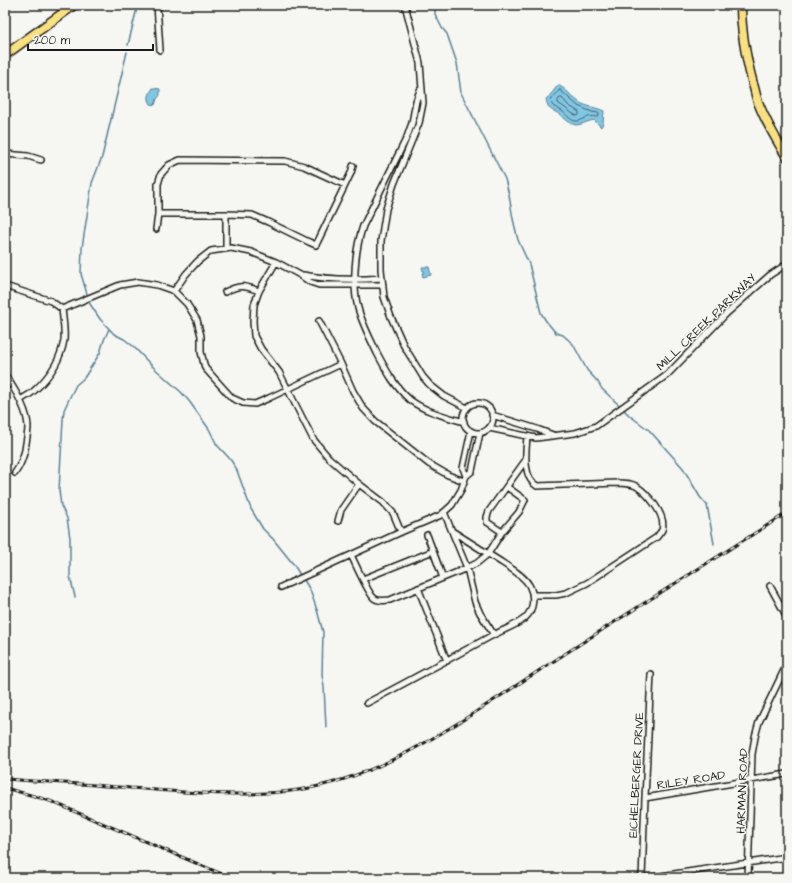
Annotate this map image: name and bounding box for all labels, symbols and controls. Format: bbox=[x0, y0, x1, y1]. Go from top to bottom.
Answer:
scale bar bbox=[28, 26, 153, 52]
text: 200 m bbox=[34, 32, 71, 49]
street label: MILL CREEK PARKWAY bbox=[653, 270, 761, 375]
street label: EICHELBERGER DRIVE bbox=[625, 712, 648, 838]
street label: HARMAN ROAD bbox=[733, 748, 752, 834]
street label: RILEY ROAD bbox=[656, 767, 727, 794]

